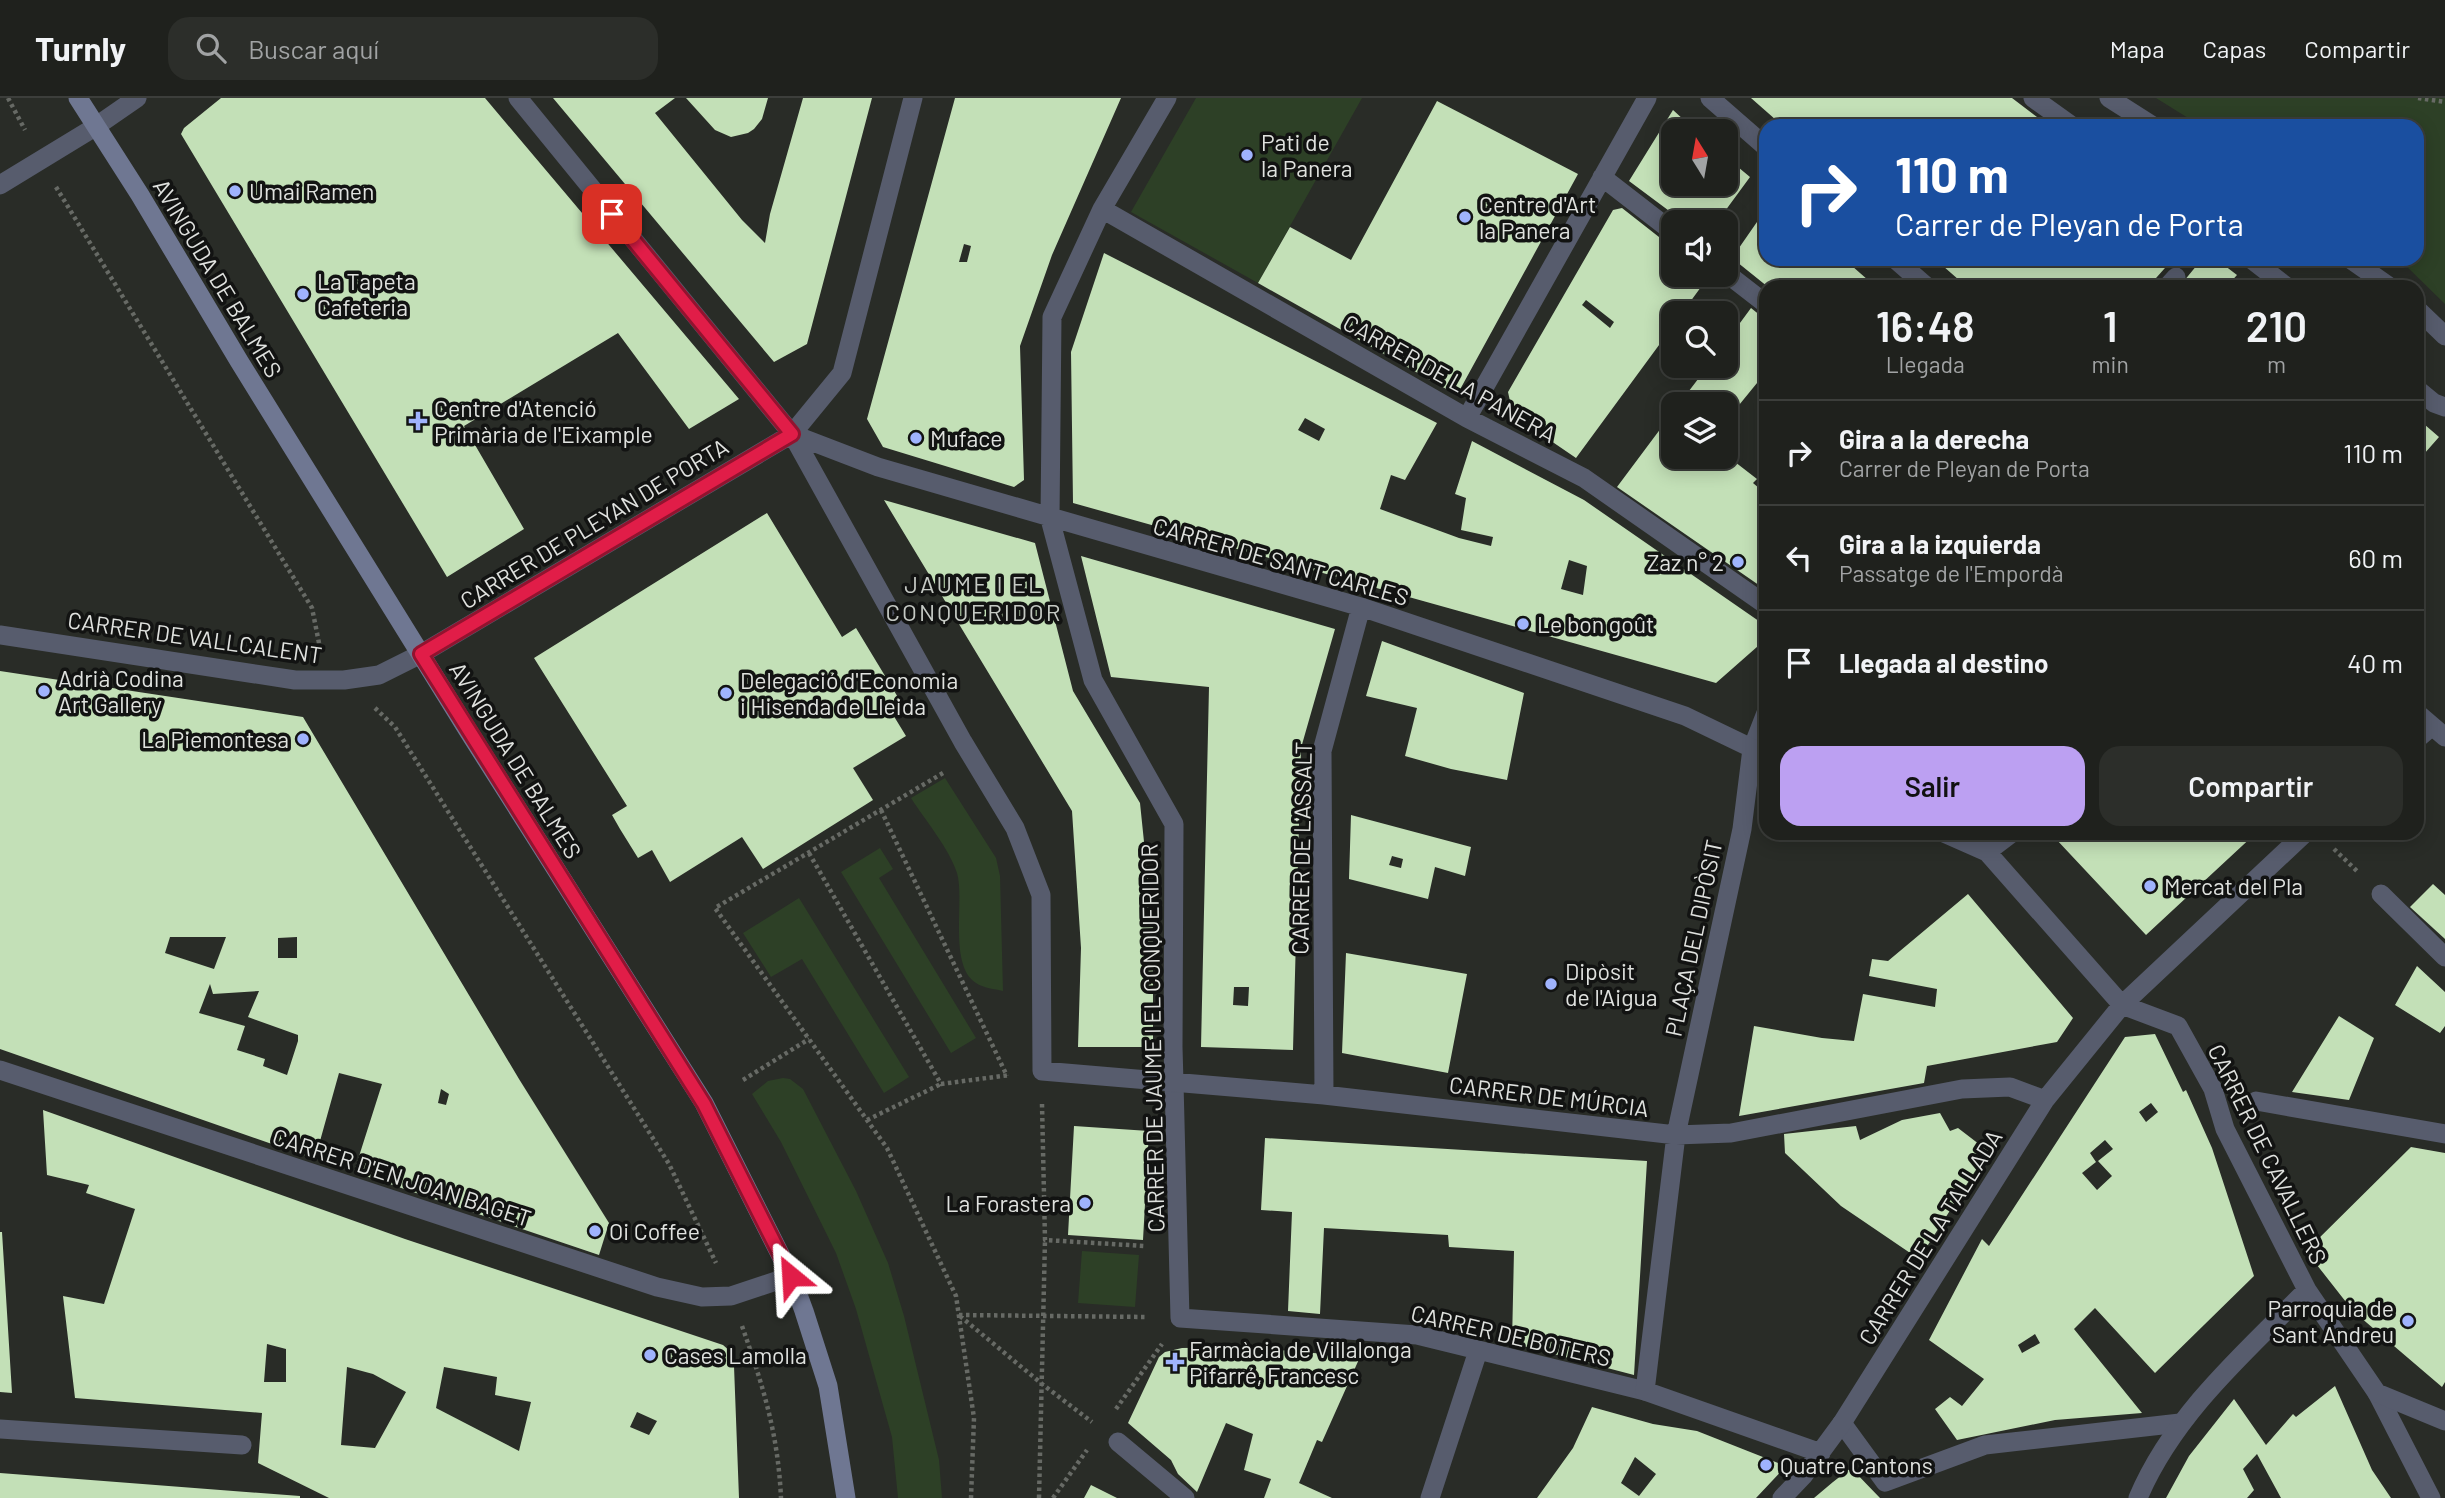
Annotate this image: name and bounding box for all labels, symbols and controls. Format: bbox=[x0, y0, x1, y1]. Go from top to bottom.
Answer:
search box bbox=[168, 17, 658, 80]
text: Turnly bbox=[35, 28, 126, 68]
icon: search bbox=[192, 29, 230, 67]
text: Buscar aquí bbox=[248, 33, 379, 64]
text: Mapa bbox=[2110, 34, 2165, 63]
text: Capas bbox=[2203, 34, 2266, 63]
text: Compartir bbox=[2304, 34, 2410, 63]
north arrow bbox=[1661, 119, 1738, 196]
map controls bbox=[1661, 119, 1738, 469]
place label: Pati de la Panera bbox=[1261, 128, 1353, 182]
text: 110 m bbox=[1895, 144, 2009, 203]
marker: Pati de la Panera bbox=[1239, 147, 1255, 163]
icon: right bbox=[1780, 147, 1871, 238]
street label: AVINGUDA DE BALMES bbox=[148, 174, 288, 382]
place label: Umai Ramen bbox=[249, 177, 375, 205]
marker: Umai Ramen bbox=[227, 183, 243, 199]
pin bbox=[582, 184, 642, 244]
place label: Centre d'Art la Panera bbox=[1479, 190, 1596, 244]
icon: arrive bbox=[593, 195, 631, 233]
text: Carrer de Pleyan de Porta bbox=[1895, 204, 2244, 242]
marker: Centre d'Art la Panera bbox=[1457, 209, 1473, 225]
button: sound bbox=[1661, 210, 1738, 287]
place label: La Tapeta Cafeteria bbox=[317, 267, 416, 321]
marker: La Tapeta Cafeteria bbox=[295, 286, 311, 302]
text: 16:48 bbox=[1876, 300, 1975, 350]
text: 1 bbox=[2103, 300, 2118, 350]
text: 210 bbox=[2246, 300, 2307, 350]
button: search bbox=[1661, 301, 1738, 378]
street label: CARRER DE LA PANERA bbox=[1339, 308, 1561, 448]
text: Llegada bbox=[1886, 350, 1965, 378]
text: min bbox=[2092, 350, 2129, 378]
text: m bbox=[2267, 350, 2286, 378]
button: layers bbox=[1661, 392, 1738, 469]
place label: Centre d'Atenció Primària de l'Eixample bbox=[434, 394, 653, 448]
marker: Centre d'Atenció Primària de l'Eixample bbox=[408, 411, 428, 431]
text: Gira a la derecha bbox=[1839, 423, 2029, 454]
place label: Muface bbox=[930, 424, 1002, 452]
marker: Muface bbox=[908, 430, 924, 446]
street label: CARRER DE PLEYAN DE PORTA bbox=[455, 432, 733, 614]
icon: right bbox=[1780, 434, 1818, 472]
text: 110 m bbox=[2343, 437, 2403, 468]
text: Carrer de Pleyan de Porta bbox=[1839, 454, 2090, 482]
street label: CARRER DE SANT CARLES bbox=[1150, 511, 1412, 611]
text: Gira a la izquierda bbox=[1839, 528, 2041, 559]
icon: left bbox=[1780, 539, 1818, 577]
text: 60 m bbox=[2348, 542, 2403, 573]
place label: Zaz n° 2 bbox=[1647, 548, 1724, 576]
marker: Zaz n° 2 bbox=[1730, 554, 1746, 570]
text: Passatge de l'Empordà bbox=[1839, 559, 2063, 587]
district label: JAUME I EL CONQUERIDOR bbox=[886, 569, 1062, 626]
street label: CARRER DE VALLCALENT bbox=[66, 605, 324, 669]
place label: Le bon goût bbox=[1537, 610, 1654, 638]
marker: Le bon goût bbox=[1515, 616, 1531, 632]
icon: arrive bbox=[1780, 644, 1818, 682]
text: Llegada al destino bbox=[1839, 647, 2048, 678]
text: 40 m bbox=[2347, 647, 2403, 678]
street label: AVINGUDA DE BALMES bbox=[444, 656, 588, 864]
place label: Adrià Codina Art Gallery bbox=[58, 664, 184, 718]
place label: Delegació d'Economia i Hisenda de Lleida bbox=[740, 666, 958, 720]
marker: Adrià Codina Art Gallery bbox=[36, 683, 52, 699]
marker: Delegació d'Economia i Hisenda de Lleida bbox=[718, 685, 734, 701]
place label: La Piemontesa bbox=[141, 725, 289, 753]
marker: La Piemontesa bbox=[295, 731, 311, 747]
street label: CARRER DE L'ASSALT bbox=[1285, 741, 1317, 955]
button: Salir bbox=[1780, 746, 2085, 826]
button: Compartir bbox=[2099, 746, 2403, 826]
street label: PLAÇA DEL DIPÒSIT bbox=[1658, 837, 1728, 1039]
street label: CARRER DE JAUME I EL CONQUERIDOR bbox=[1135, 843, 1169, 1233]
place label: Mercat del Pla bbox=[2164, 872, 2303, 900]
marker: Mercat del Pla bbox=[2142, 878, 2158, 894]
place label: Dipòsit de l'Aigua bbox=[1565, 957, 1658, 1011]
marker: Dipòsit de l'Aigua bbox=[1543, 976, 1559, 992]
street label: CARRER DE CAVALLERS bbox=[2203, 1040, 2333, 1268]
street label: CARRER DE MÚRCIA bbox=[1448, 1070, 1650, 1122]
street label: CARRER D'EN JOAN BAGET bbox=[269, 1122, 535, 1232]
street label: CARRER DE LA TALLADA bbox=[1852, 1124, 2008, 1350]
place label: La Forastera bbox=[945, 1189, 1071, 1217]
marker: La Forastera bbox=[1077, 1195, 1093, 1211]
place label: Oi Coffee bbox=[609, 1217, 700, 1245]
marker: Oi Coffee bbox=[587, 1223, 603, 1239]
position arrow bbox=[754, 1239, 828, 1313]
place label: Parroquia de Sant Andreu bbox=[2267, 1294, 2394, 1348]
street label: CARRER DE BOTERS bbox=[1408, 1298, 1614, 1372]
marker: Parroquia de Sant Andreu bbox=[2400, 1313, 2416, 1329]
place label: Farmàcia de Villalonga Pifarré, Francesc bbox=[1189, 1335, 1412, 1389]
place label: Cases Lamolla bbox=[664, 1341, 807, 1369]
marker: Cases Lamolla bbox=[642, 1347, 658, 1363]
marker: Farmàcia de Villalonga Pifarré, Francesc bbox=[1167, 1354, 1183, 1370]
place label: Quatre Cantons bbox=[1780, 1451, 1933, 1479]
marker: Quatre Cantons bbox=[1758, 1457, 1774, 1473]

